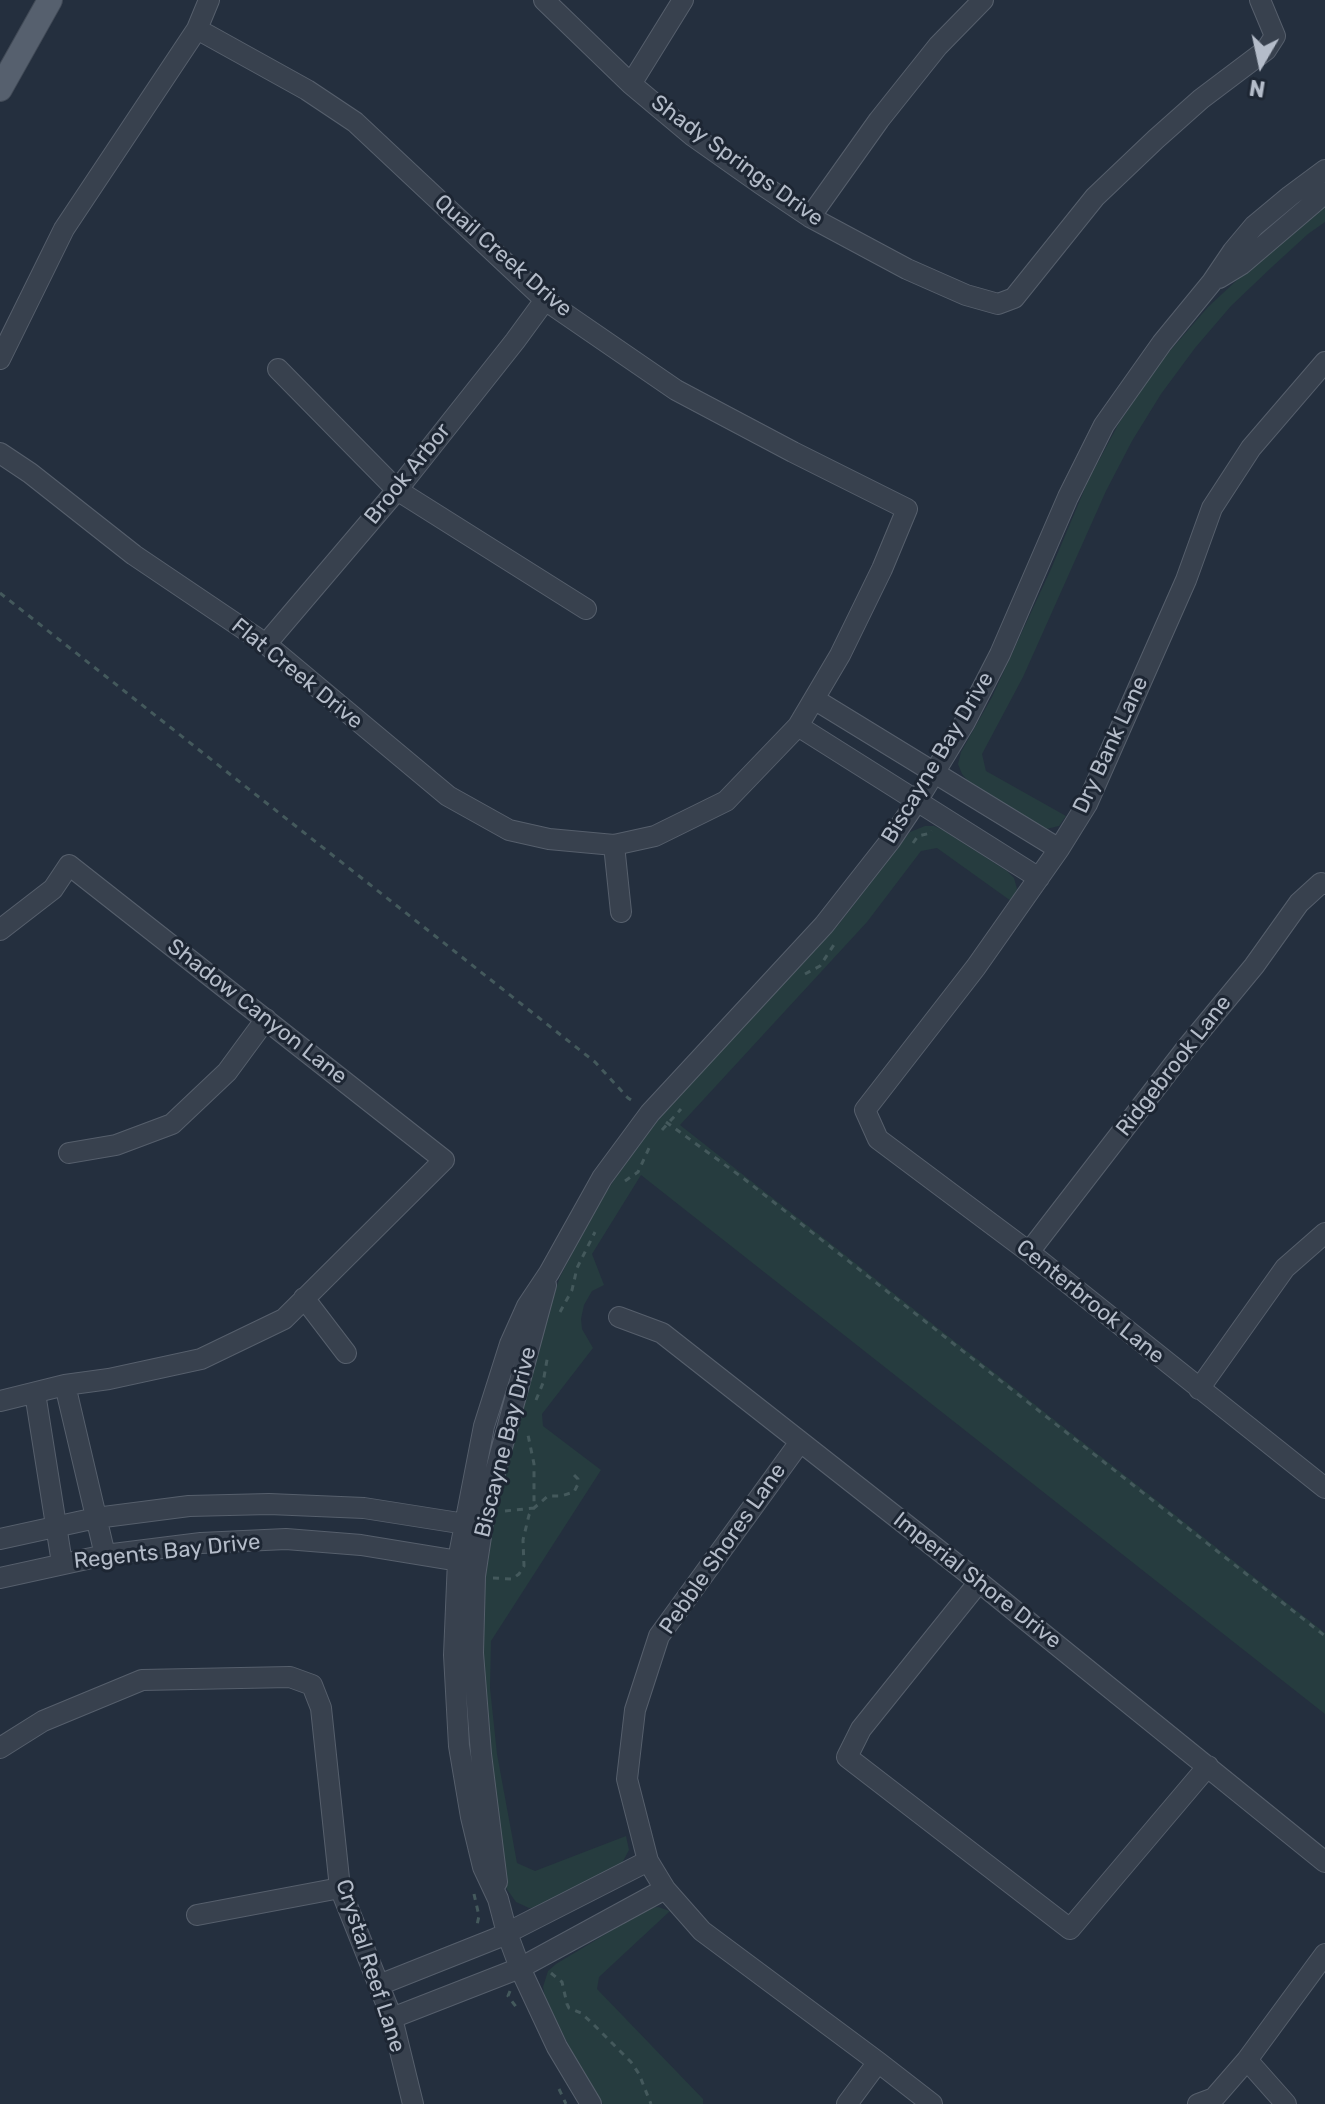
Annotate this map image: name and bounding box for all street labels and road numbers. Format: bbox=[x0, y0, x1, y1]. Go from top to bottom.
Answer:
street label: Shady Springs Drive bbox=[646, 90, 828, 232]
street label: Quail Creek Drive bbox=[429, 189, 577, 323]
street label: Brook Arbor bbox=[359, 418, 457, 530]
street label: Flat Creek Drive bbox=[226, 613, 368, 735]
street label: Biscayne Bay Drive bbox=[876, 667, 1000, 849]
street label: Dry Bank Lane bbox=[1068, 672, 1154, 818]
street label: Shadow Canyon Lane bbox=[162, 934, 352, 1090]
street label: Ridgebrook Lane bbox=[1111, 990, 1237, 1142]
street label: Centerbrook Lane bbox=[1011, 1234, 1169, 1370]
street label: Biscayne Bay Drive bbox=[470, 1344, 542, 1540]
street label: Pebble Shores Lane bbox=[654, 1458, 792, 1640]
street label: Imperial Shore Drive bbox=[888, 1507, 1066, 1655]
street label: Regents Bay Drive bbox=[72, 1529, 262, 1575]
street label: Crystal Reef Lane bbox=[330, 1876, 410, 2056]

